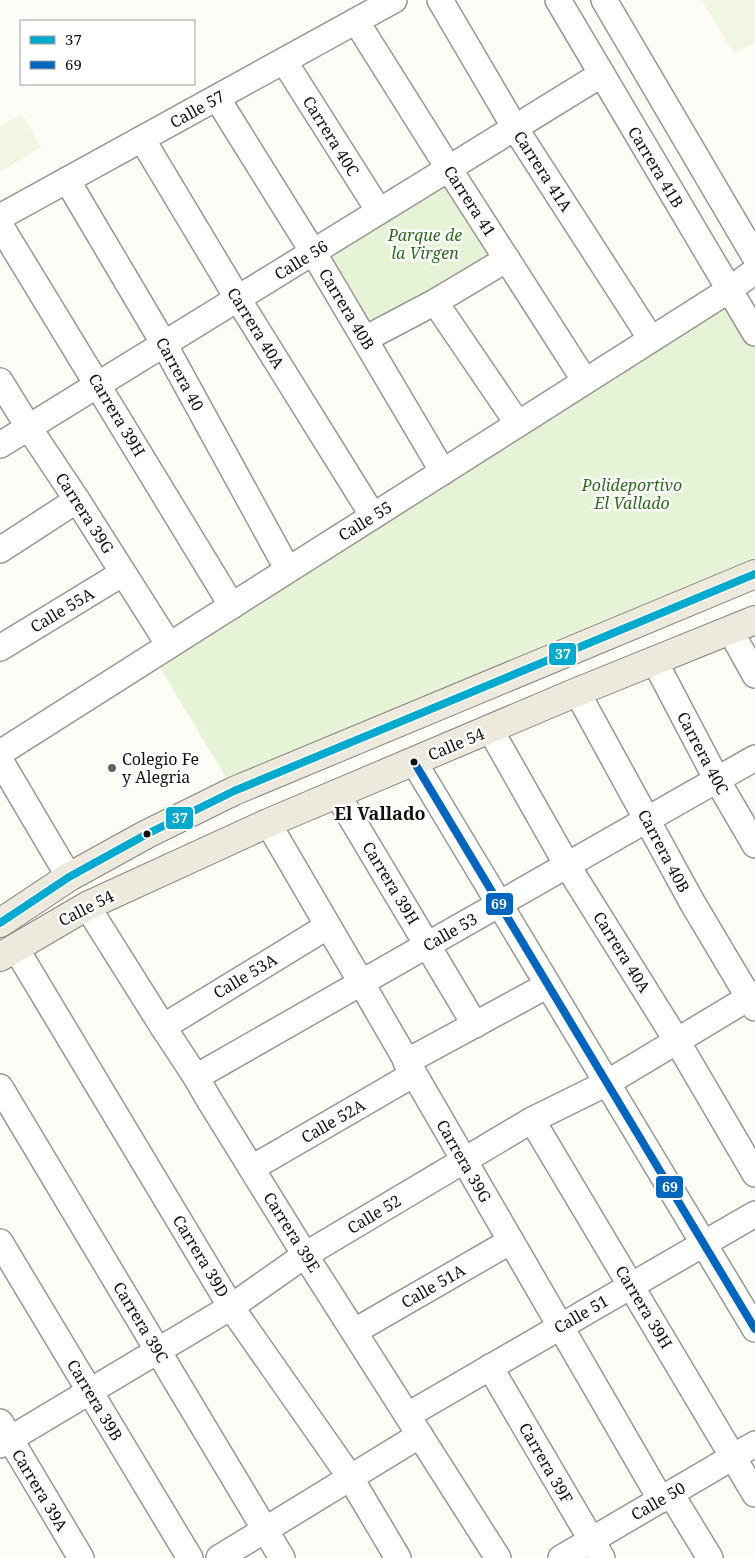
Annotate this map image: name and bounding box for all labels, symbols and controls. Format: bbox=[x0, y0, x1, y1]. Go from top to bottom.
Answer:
legend bbox=[20, 20, 195, 85]
text: 37 bbox=[65, 29, 82, 49]
text: 69 bbox=[65, 54, 82, 74]
street label: Calle 57 bbox=[166, 85, 228, 133]
street label: Carrera 40C bbox=[298, 92, 364, 180]
street label: Carrera 41B bbox=[623, 122, 689, 212]
street label: Carrera 41A bbox=[509, 126, 578, 216]
street label: Carrera 41 bbox=[439, 161, 501, 241]
park label: Parque de la Virgen bbox=[387, 224, 462, 264]
street label: Calle 56 bbox=[270, 235, 332, 285]
street label: Carrera 40B bbox=[314, 264, 380, 354]
street label: Carrera 40A bbox=[222, 283, 290, 373]
street label: Carrera 40 bbox=[151, 333, 209, 415]
street label: Carrera 39H bbox=[84, 369, 151, 461]
street label: Carrera 39G bbox=[51, 468, 120, 558]
park label: Polideportivo El Vallado bbox=[581, 474, 682, 514]
street label: Calle 55 bbox=[334, 496, 396, 546]
street label: Calle 55A bbox=[26, 582, 99, 638]
line badge: 37 bbox=[548, 642, 577, 666]
text: 37 bbox=[555, 644, 571, 663]
street label: Carrera 40C bbox=[672, 708, 734, 798]
street label: Calle 54 bbox=[424, 722, 488, 766]
place label: Colegio Fe y Alegria bbox=[122, 748, 199, 788]
unlabelled marker bbox=[409, 757, 419, 767]
marker: Colegio Fe y Alegria bbox=[106, 762, 118, 774]
district label: El Vallado bbox=[334, 801, 426, 825]
line badge: 37 bbox=[165, 806, 194, 830]
street label: Carrera 40B bbox=[633, 806, 695, 896]
text: 37 bbox=[172, 808, 188, 827]
unlabelled marker bbox=[142, 829, 152, 839]
street label: Carrera 39H bbox=[358, 837, 425, 929]
street label: Calle 54 bbox=[55, 885, 117, 931]
line badge: 69 bbox=[485, 892, 514, 916]
text: 69 bbox=[491, 894, 507, 913]
street label: Carrera 40A bbox=[588, 907, 656, 997]
street label: Calle 53 bbox=[419, 908, 481, 956]
street label: Calle 53A bbox=[209, 948, 282, 1004]
street label: Calle 52A bbox=[297, 1093, 370, 1148]
street label: Carrera 39G bbox=[431, 1116, 497, 1207]
line badge: 69 bbox=[655, 1175, 684, 1199]
text: 69 bbox=[662, 1177, 678, 1196]
street label: Carrera 39E bbox=[259, 1188, 325, 1276]
street label: Calle 52 bbox=[343, 1189, 405, 1239]
street label: Carrera 39D bbox=[168, 1211, 234, 1301]
street label: Calle 51A bbox=[397, 1258, 470, 1313]
street label: Carrera 39H bbox=[611, 1261, 678, 1353]
street label: Carrera 39C bbox=[108, 1278, 174, 1367]
street label: Calle 51 bbox=[550, 1290, 612, 1338]
street label: Carrera 39B bbox=[62, 1355, 128, 1445]
street label: Carrera 39F bbox=[514, 1418, 578, 1508]
street label: Carrera 39A bbox=[7, 1445, 73, 1536]
street label: Calle 50 bbox=[627, 1477, 689, 1525]

